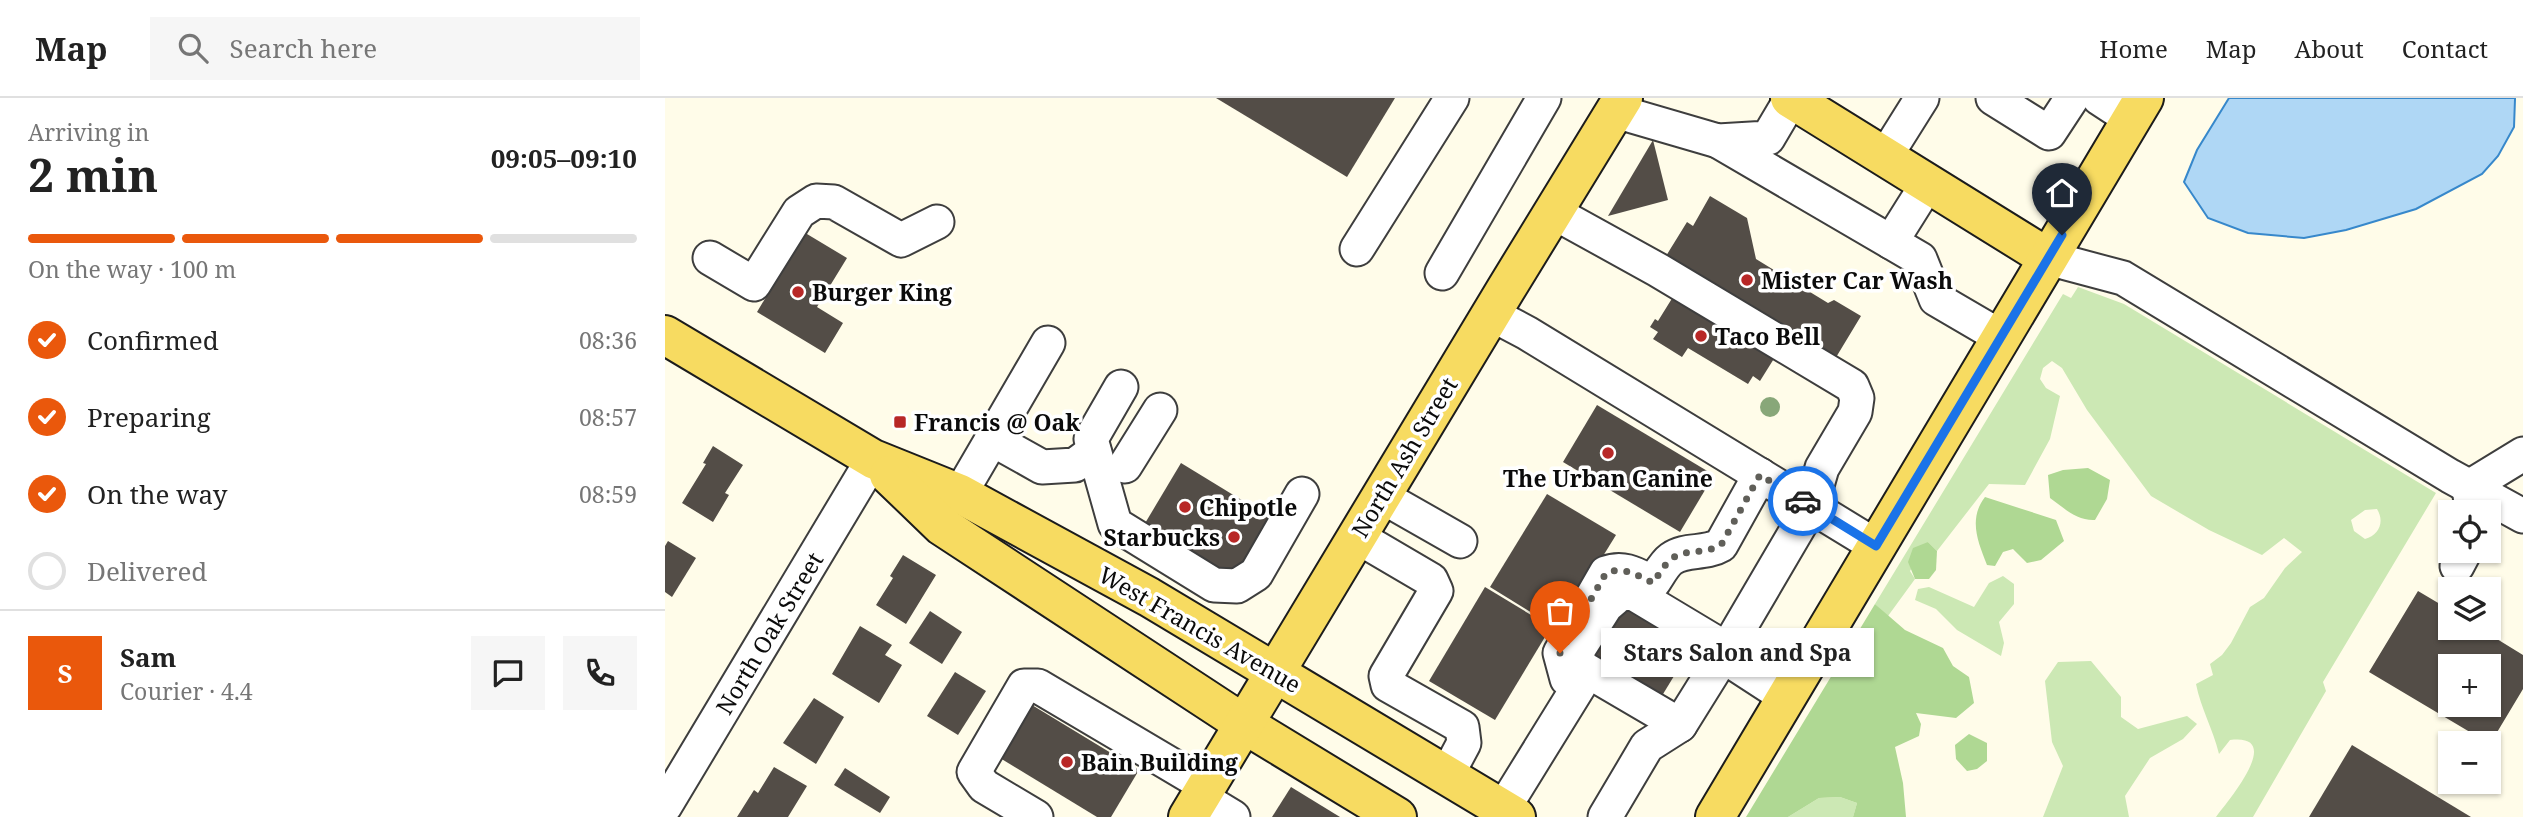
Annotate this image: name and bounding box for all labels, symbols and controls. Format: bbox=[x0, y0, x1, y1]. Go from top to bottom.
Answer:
search box bbox=[150, 17, 640, 80]
text: Map bbox=[35, 26, 108, 71]
icon: search bbox=[174, 29, 212, 67]
text: Search here bbox=[230, 30, 377, 66]
text: Home bbox=[2099, 32, 2168, 65]
text: Map bbox=[2206, 32, 2257, 65]
text: About bbox=[2295, 32, 2364, 65]
text: Contact bbox=[2402, 32, 2488, 65]
text: Arriving in bbox=[28, 116, 149, 148]
text: 09:05–09:10 bbox=[491, 140, 637, 176]
text: 2 min bbox=[28, 143, 158, 205]
pin bbox=[2032, 163, 2092, 235]
icon: home bbox=[2043, 174, 2081, 212]
text: On the way · 100 m bbox=[28, 253, 236, 285]
place label: Mister Car Wash bbox=[1761, 264, 1953, 296]
marker: Mister Car Wash bbox=[1739, 272, 1755, 288]
place label: Burger King bbox=[812, 276, 952, 308]
marker: Burger King bbox=[790, 284, 806, 300]
place label: Taco Bell bbox=[1715, 320, 1820, 352]
icon: check bbox=[28, 321, 66, 359]
text: Confirmed bbox=[87, 322, 219, 358]
text: 08:36 bbox=[579, 324, 637, 356]
marker: Taco Bell bbox=[1693, 328, 1709, 344]
street label: North Ash Street bbox=[1344, 371, 1464, 543]
icon: check bbox=[28, 398, 66, 436]
text: Preparing bbox=[87, 399, 211, 435]
text: 08:57 bbox=[579, 401, 637, 433]
place label: Francis @ Oak bbox=[914, 406, 1080, 438]
marker: Francis @ Oak bbox=[892, 414, 908, 430]
marker: The Urban Canine bbox=[1600, 445, 1616, 461]
place label: The Urban Canine bbox=[1503, 462, 1713, 494]
courier bbox=[1768, 466, 1838, 536]
icon: check bbox=[28, 475, 66, 513]
text: On the way bbox=[87, 476, 227, 512]
text: 08:59 bbox=[579, 478, 637, 510]
icon: car bbox=[1784, 482, 1822, 520]
place label: Chipotle bbox=[1199, 491, 1297, 523]
marker: Chipotle bbox=[1177, 499, 1193, 515]
map controls bbox=[2438, 500, 2501, 794]
button: locate bbox=[2438, 500, 2501, 563]
place label: Starbucks bbox=[1103, 521, 1220, 553]
marker: Starbucks bbox=[1226, 529, 1242, 545]
street label: North Oak Street bbox=[708, 546, 830, 720]
text: Delivered bbox=[87, 553, 207, 589]
street label: West Francis Avenue bbox=[1093, 558, 1307, 700]
button: layers bbox=[2438, 577, 2501, 640]
pin bbox=[1530, 581, 1590, 653]
icon: bag bbox=[1541, 592, 1579, 630]
callout: Stars Salon and Spa bbox=[1602, 628, 1875, 678]
button: chat bbox=[471, 636, 545, 710]
button: phone bbox=[563, 636, 637, 710]
text: Stars Salon and Spa bbox=[1623, 636, 1852, 668]
text: Sam bbox=[120, 639, 176, 675]
button: + bbox=[2438, 654, 2501, 717]
text: S bbox=[57, 655, 73, 691]
text: Courier · 4.4 bbox=[120, 675, 253, 707]
button: − bbox=[2438, 731, 2501, 794]
place label: Bain Building bbox=[1081, 746, 1238, 778]
marker: Bain Building bbox=[1059, 754, 1075, 770]

